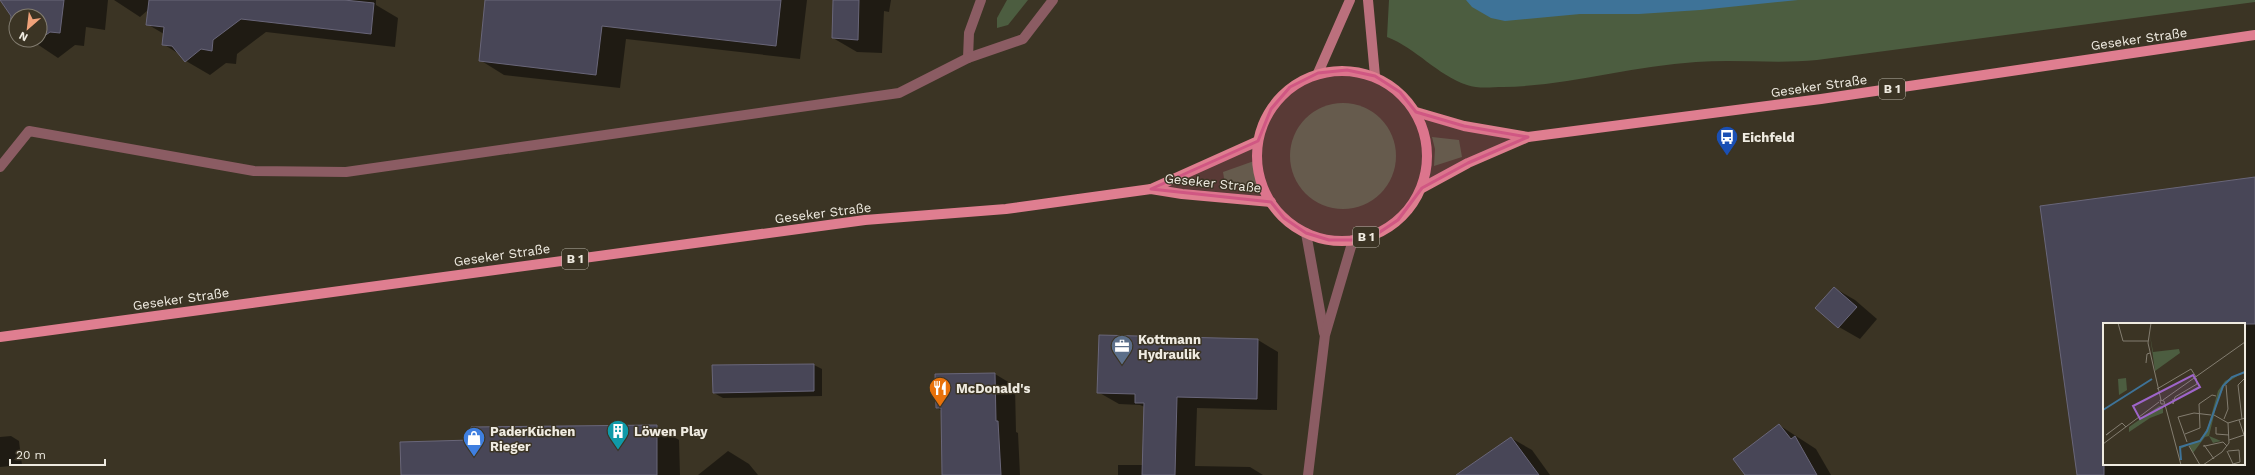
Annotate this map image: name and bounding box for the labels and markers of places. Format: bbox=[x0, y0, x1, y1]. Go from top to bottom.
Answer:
bus stop icon: Eichfeld bbox=[1714, 124, 1740, 157]
place label: Eichfeld bbox=[1742, 130, 1795, 145]
place label: Kottmann Hydraulik bbox=[1138, 332, 1201, 362]
office icon: Kottmann Hydraulik bbox=[1109, 333, 1135, 366]
restaurant icon: McDonald's bbox=[927, 375, 953, 408]
place label: McDonald's bbox=[956, 381, 1030, 396]
building icon: Löwen Play bbox=[605, 418, 631, 451]
place label: PaderKüchen Rieger bbox=[490, 424, 575, 454]
place label: Löwen Play bbox=[634, 424, 708, 439]
shop icon: PaderKüchen Rieger bbox=[461, 425, 487, 458]

